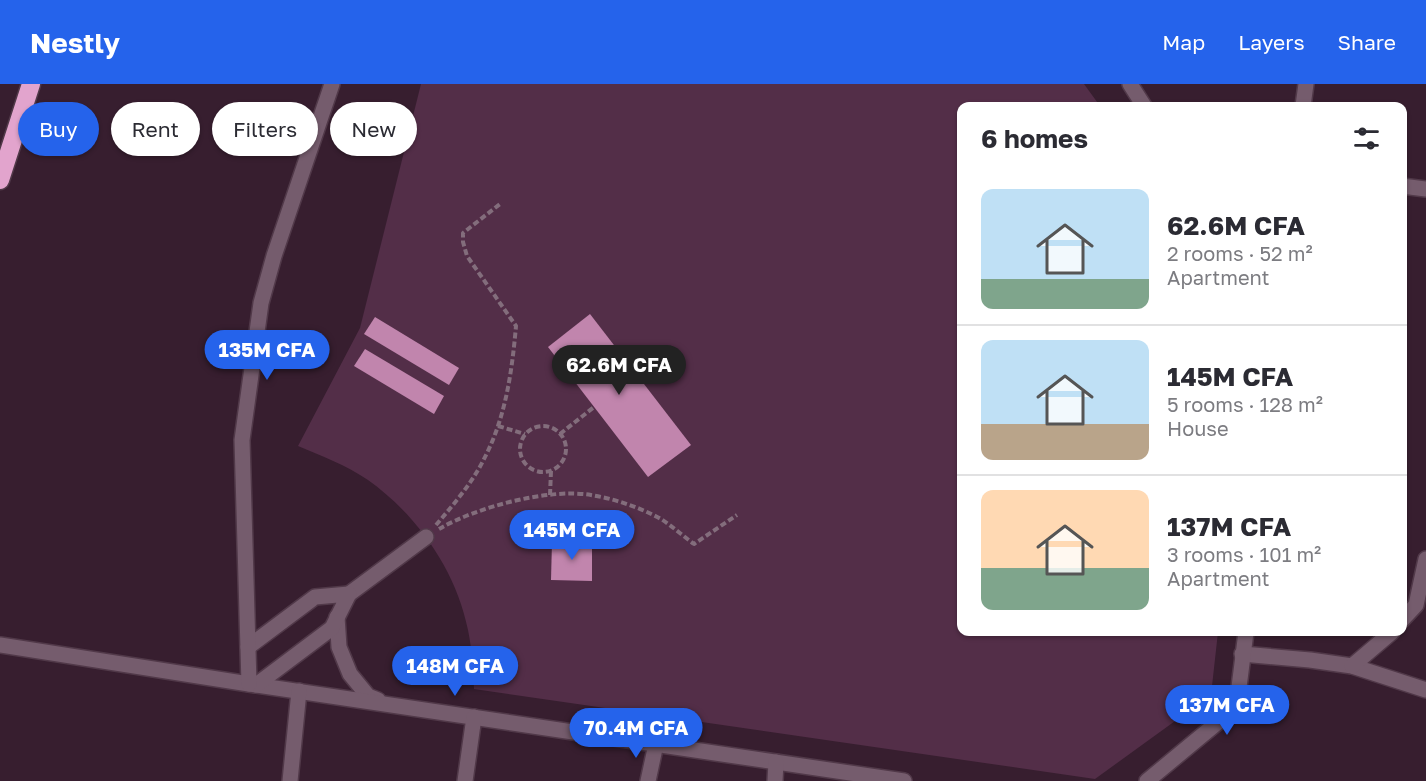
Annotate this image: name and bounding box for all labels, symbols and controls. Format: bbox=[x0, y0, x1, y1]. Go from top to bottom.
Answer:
text: Nestly bbox=[30, 26, 120, 59]
text: Map bbox=[1162, 29, 1205, 55]
text: Layers bbox=[1238, 29, 1305, 55]
text: Share bbox=[1338, 29, 1396, 55]
chip: Buy bbox=[18, 102, 99, 156]
chip: Rent bbox=[111, 102, 200, 156]
chip: Filters bbox=[212, 102, 318, 156]
chip: New bbox=[330, 102, 417, 156]
icon: filters bbox=[1350, 122, 1383, 155]
text: 6 homes bbox=[981, 123, 1088, 154]
text: 62.6M CFA bbox=[1167, 210, 1305, 241]
icon: home bbox=[1029, 213, 1101, 285]
text: 2 rooms · 52 m² bbox=[1167, 241, 1313, 265]
text: Apartment bbox=[1167, 265, 1270, 289]
pin: 135M CFA bbox=[205, 330, 329, 381]
text: 135M CFA bbox=[219, 337, 315, 361]
pin: 62.6M CFA bbox=[550, 345, 688, 396]
text: 62.6M CFA bbox=[566, 352, 672, 376]
text: 145M CFA bbox=[1167, 361, 1293, 392]
icon: home bbox=[1029, 364, 1101, 436]
text: 5 rooms · 128 m² bbox=[1167, 392, 1323, 416]
text: House bbox=[1167, 416, 1229, 440]
pin: 145M CFA bbox=[510, 510, 634, 561]
text: 137M CFA bbox=[1167, 511, 1291, 542]
icon: home bbox=[1029, 514, 1101, 586]
text: 145M CFA bbox=[523, 517, 621, 541]
text: 3 rooms · 101 m² bbox=[1167, 542, 1321, 566]
text: Apartment bbox=[1167, 566, 1270, 590]
pin: 148M CFA bbox=[393, 646, 517, 697]
text: 148M CFA bbox=[406, 653, 504, 677]
pin: 137M CFA bbox=[1165, 685, 1289, 736]
text: 137M CFA bbox=[1179, 692, 1275, 716]
pin: 70.4M CFA bbox=[567, 708, 705, 759]
text: 70.4M CFA bbox=[584, 715, 688, 739]

